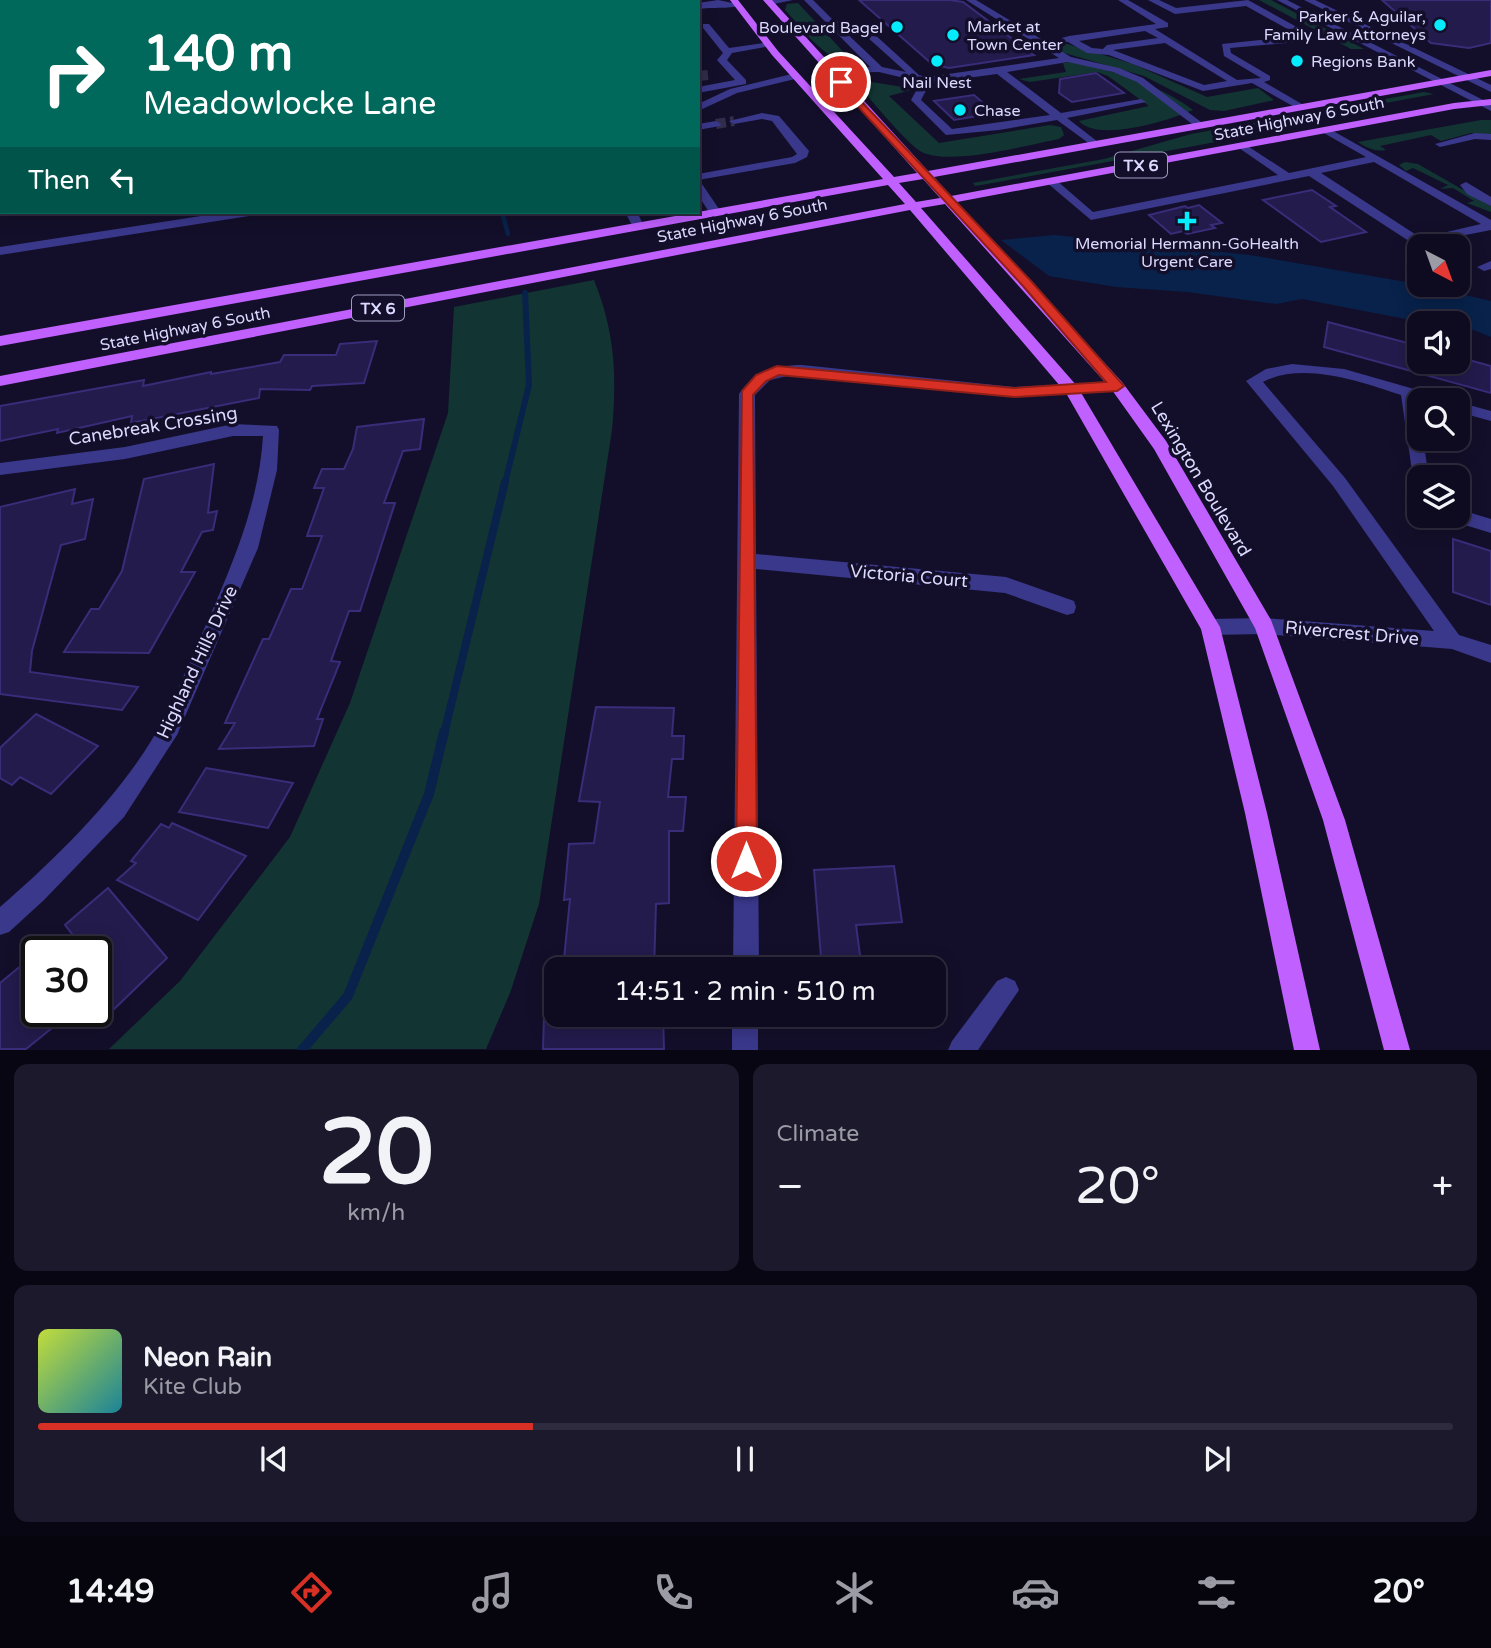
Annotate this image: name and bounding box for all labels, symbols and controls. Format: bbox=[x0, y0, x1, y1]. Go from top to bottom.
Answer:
place label: Parker & Aguilar, Family Law Attorneys bbox=[1264, 7, 1426, 45]
place label: Market at Town Center bbox=[967, 17, 1063, 55]
marker: Parker & Aguilar, Family Law Attorneys bbox=[1432, 17, 1448, 33]
place label: Boulevard Bagel bbox=[759, 18, 883, 38]
marker: Boulevard Bagel bbox=[889, 19, 905, 35]
text: 140 m bbox=[143, 25, 293, 84]
marker: Market at Town Center bbox=[945, 27, 961, 43]
icon: right bbox=[28, 28, 119, 119]
pin bbox=[811, 52, 871, 112]
place label: Regions Bank bbox=[1311, 52, 1416, 72]
marker: Nail Nest bbox=[929, 53, 945, 69]
marker: Regions Bank bbox=[1289, 53, 1305, 69]
icon: arrive bbox=[822, 63, 860, 101]
place label: Nail Nest bbox=[902, 73, 972, 93]
text: Meadowlocke Lane bbox=[143, 85, 436, 123]
street label: State Highway 6 South bbox=[1212, 93, 1386, 145]
place label: Chase bbox=[974, 101, 1021, 121]
marker: Chase bbox=[952, 102, 968, 118]
road number: TX 6 bbox=[1115, 153, 1167, 178]
icon: left bbox=[104, 161, 142, 199]
text: Then bbox=[28, 165, 90, 196]
street label: State Highway 6 South bbox=[655, 195, 829, 247]
marker: Memorial Hermann-GoHealth Urgent Care bbox=[1177, 211, 1197, 231]
place label: Memorial Hermann-GoHealth Urgent Care bbox=[1075, 234, 1299, 272]
north arrow bbox=[1407, 234, 1470, 298]
map controls bbox=[1407, 234, 1470, 528]
road number: TX 6 bbox=[352, 296, 404, 320]
street label: State Highway 6 South bbox=[98, 303, 272, 355]
button: sound bbox=[1407, 311, 1470, 374]
button: search bbox=[1407, 388, 1470, 451]
street label: Lexington Boulevard bbox=[1146, 398, 1256, 560]
street label: Canebreak Crossing bbox=[67, 402, 239, 450]
button: layers bbox=[1407, 465, 1470, 528]
street label: Victoria Court bbox=[849, 560, 969, 592]
street label: Highland Hills Drive bbox=[152, 582, 242, 742]
street label: Rivercrest Drive bbox=[1284, 616, 1420, 650]
position arrow bbox=[709, 824, 783, 898]
speed limit sign: 30 bbox=[21, 936, 112, 1027]
text: 14:51 · 2 min · 510 m bbox=[614, 976, 876, 1007]
text: 20 bbox=[319, 1098, 433, 1208]
text: Climate bbox=[777, 1120, 859, 1148]
text: 20° bbox=[1075, 1155, 1160, 1218]
text: − bbox=[777, 1164, 804, 1210]
text: + bbox=[1432, 1164, 1453, 1210]
text: km/h bbox=[347, 1199, 405, 1227]
text: Neon Rain bbox=[143, 1342, 272, 1373]
text: Kite Club bbox=[143, 1373, 242, 1401]
icon: previous bbox=[255, 1440, 293, 1478]
icon: pause bbox=[726, 1440, 764, 1478]
icon: next bbox=[1198, 1440, 1236, 1478]
icon: directions bbox=[287, 1568, 336, 1617]
icon: music bbox=[468, 1568, 517, 1617]
icon: phone bbox=[649, 1568, 698, 1617]
icon: climate bbox=[830, 1568, 879, 1617]
icon: car bbox=[1011, 1568, 1060, 1617]
icon: filters bbox=[1192, 1568, 1241, 1617]
text: 14:49 bbox=[66, 1573, 155, 1611]
text: 20° bbox=[1373, 1573, 1425, 1611]

